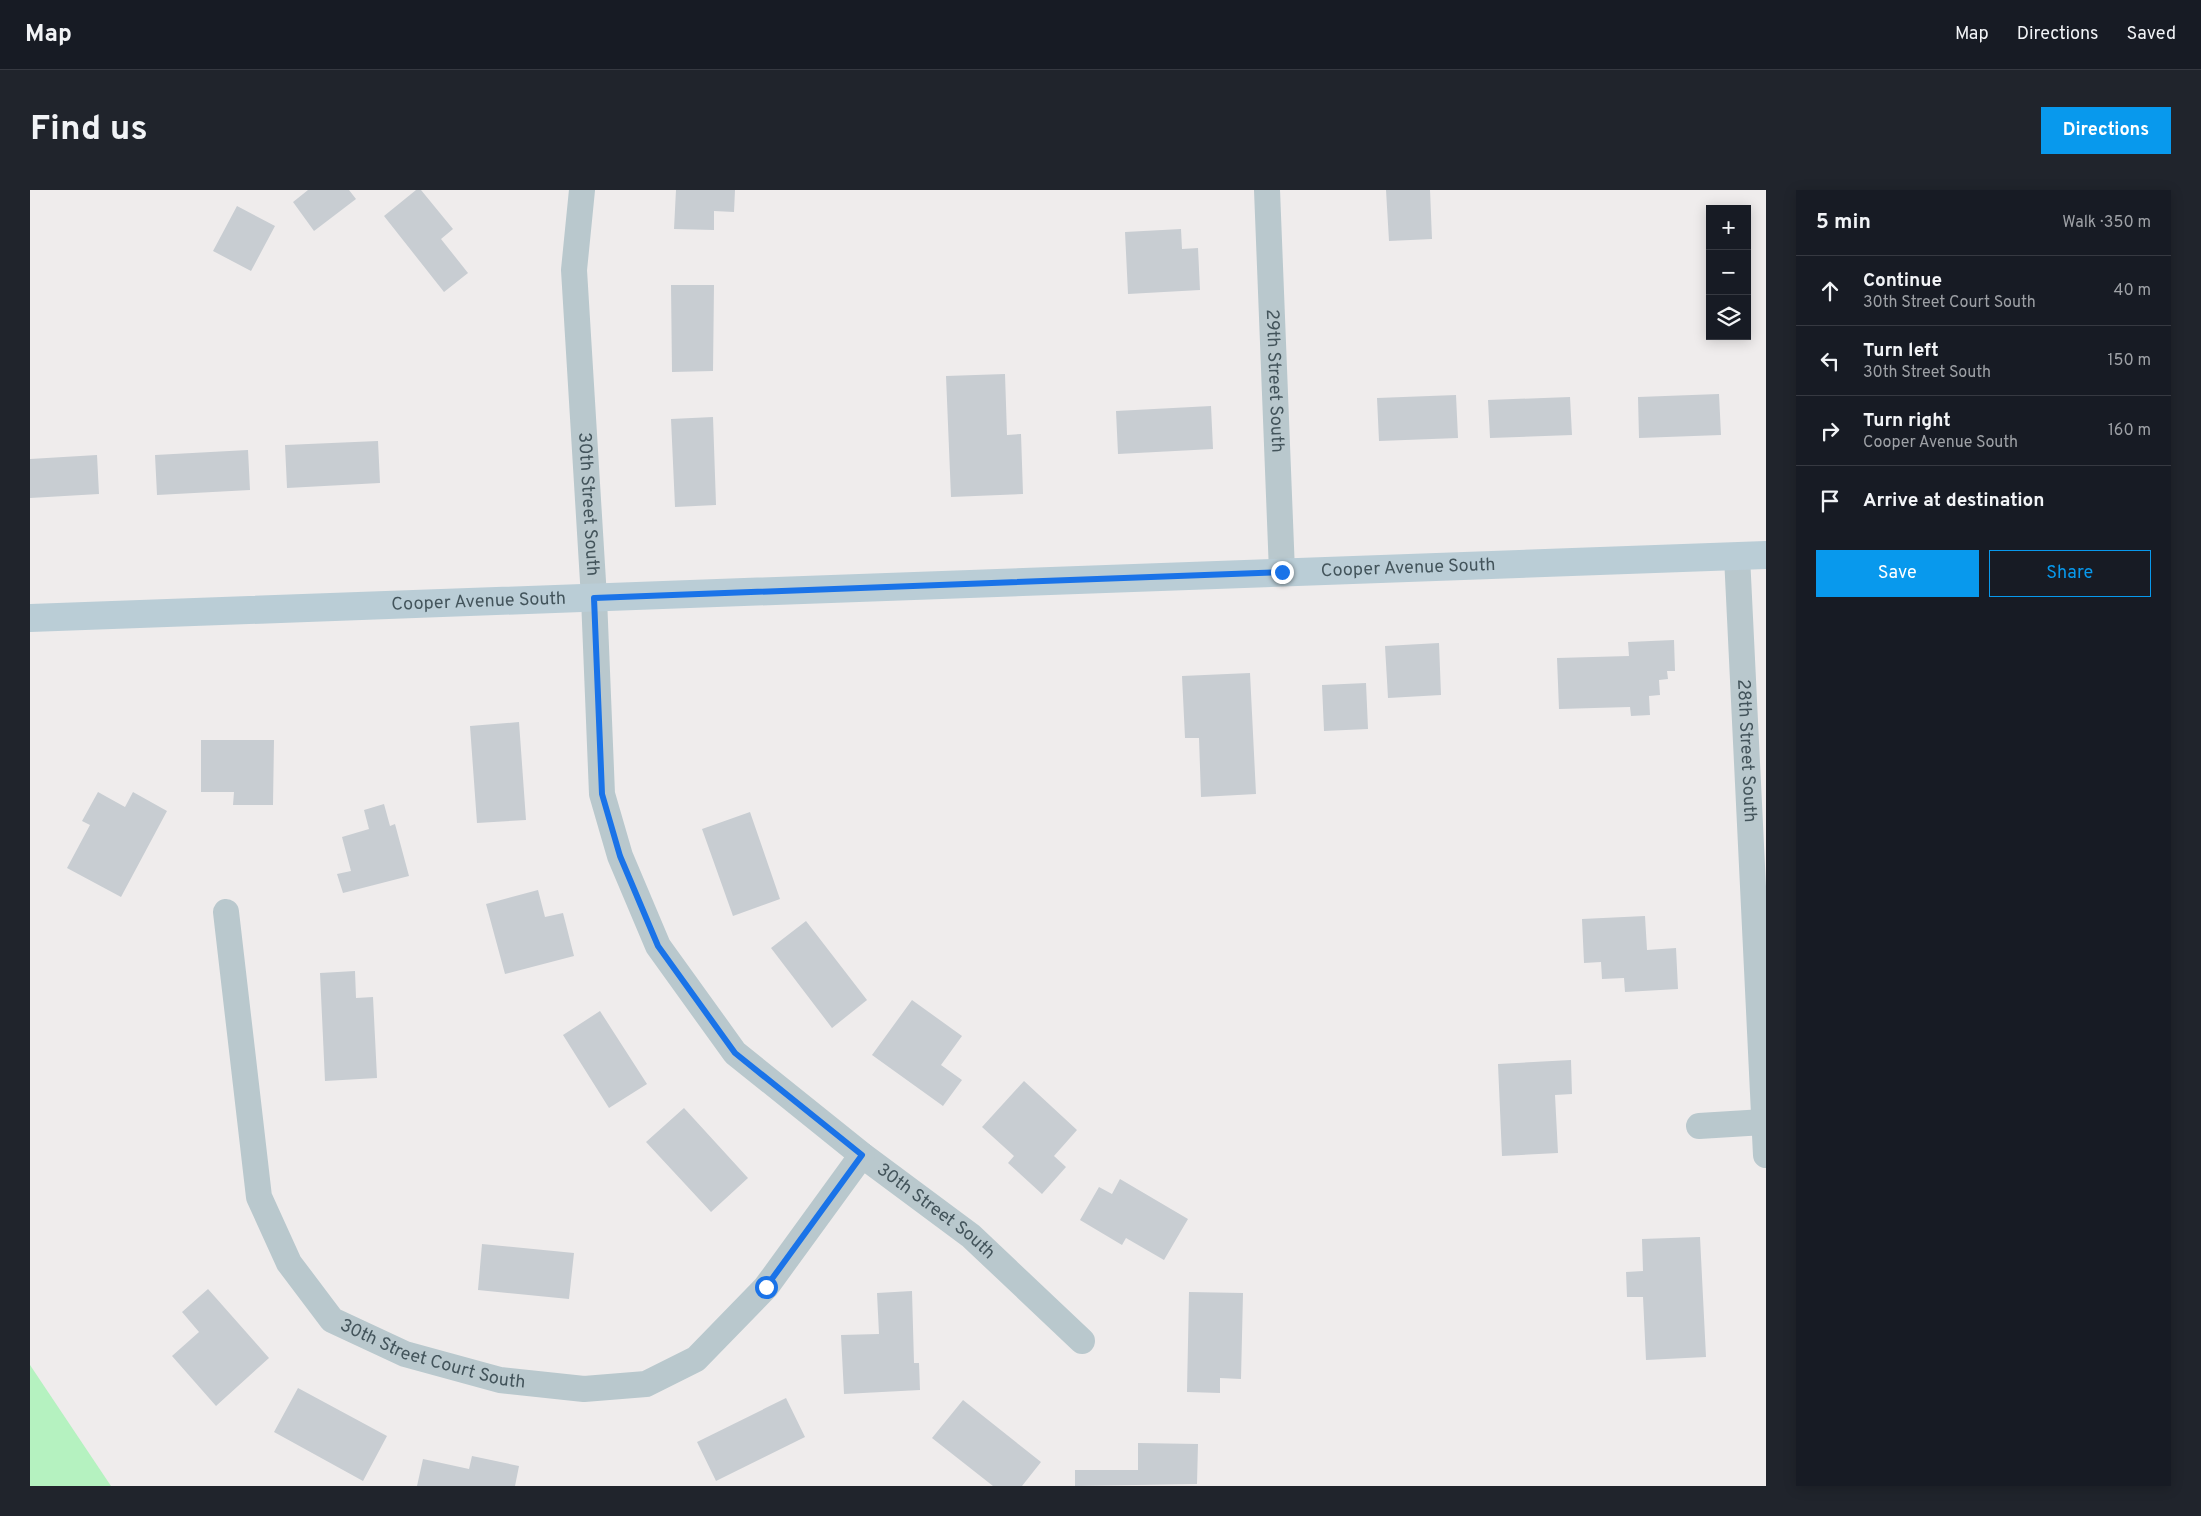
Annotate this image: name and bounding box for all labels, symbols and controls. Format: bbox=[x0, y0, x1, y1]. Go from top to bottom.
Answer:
text: Map bbox=[25, 20, 72, 50]
text: Map bbox=[1955, 23, 1989, 46]
text: Directions bbox=[2017, 23, 2099, 46]
text: Saved bbox=[2127, 23, 2176, 46]
button: Directions bbox=[2041, 107, 2171, 154]
text: Find us bbox=[30, 108, 148, 152]
map controls bbox=[1706, 205, 1751, 340]
button: + bbox=[1706, 205, 1751, 250]
text: 5 min bbox=[1816, 209, 1871, 236]
text: Walk · 350 m bbox=[2062, 213, 2151, 233]
button: − bbox=[1706, 250, 1751, 295]
text: Continue bbox=[1863, 269, 1942, 293]
icon: ahead bbox=[1816, 277, 1844, 305]
text: 40 m bbox=[2113, 281, 2151, 301]
text: 30th Street Court South bbox=[1863, 293, 2036, 313]
button: layers bbox=[1706, 295, 1751, 340]
street label: 29th Street South bbox=[1260, 309, 1289, 453]
text: Turn left bbox=[1863, 339, 1939, 363]
icon: left bbox=[1816, 347, 1844, 375]
text: 150 m bbox=[2108, 351, 2151, 371]
text: 30th Street South bbox=[1863, 363, 1991, 383]
text: Turn right bbox=[1863, 409, 1951, 433]
icon: right bbox=[1816, 417, 1844, 445]
text: 160 m bbox=[2108, 421, 2151, 441]
street label: 30th Street South bbox=[572, 432, 604, 577]
text: Cooper Avenue South bbox=[1863, 433, 2018, 453]
icon: arrive bbox=[1816, 487, 1844, 515]
text: Arrive at destination bbox=[1863, 489, 2044, 513]
button: Save bbox=[1816, 550, 1979, 597]
button: Share bbox=[1989, 550, 2151, 597]
street label: Cooper Avenue South bbox=[1320, 553, 1496, 583]
route end bbox=[1271, 561, 1294, 584]
street label: Cooper Avenue South bbox=[391, 587, 566, 616]
street label: 28th Street South bbox=[1731, 678, 1761, 823]
street label: 30th Street South bbox=[872, 1158, 1000, 1264]
route start bbox=[755, 1276, 778, 1299]
street label: 30th Street Court South bbox=[336, 1314, 527, 1394]

